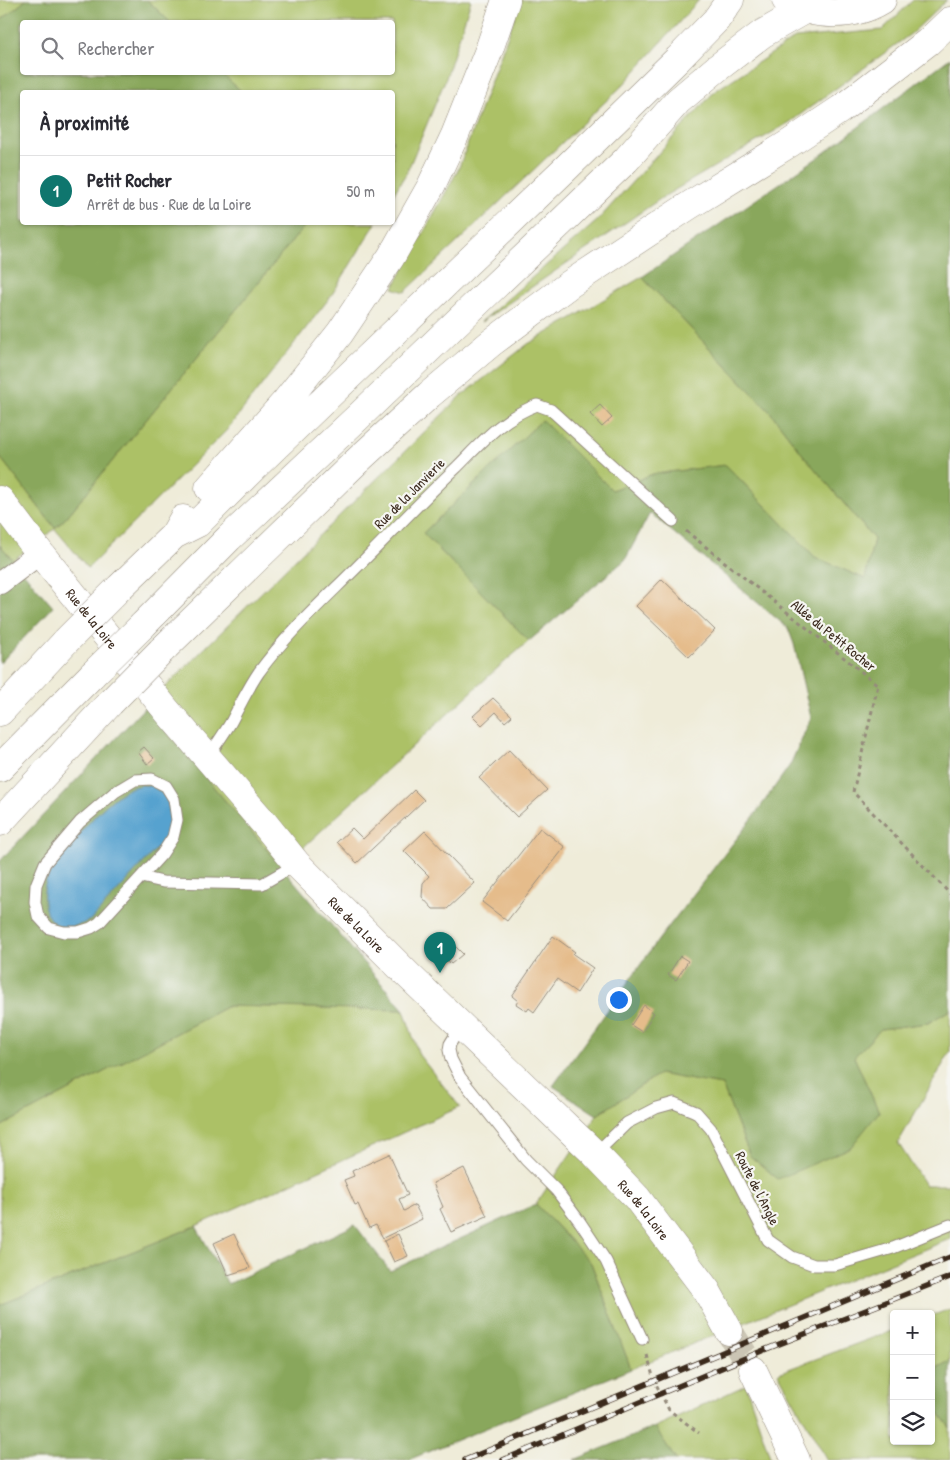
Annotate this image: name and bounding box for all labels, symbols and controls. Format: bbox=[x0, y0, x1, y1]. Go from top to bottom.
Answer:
search box bbox=[20, 20, 395, 75]
icon: search bbox=[38, 34, 66, 62]
text: Rechercher bbox=[78, 35, 155, 61]
text: À proximité bbox=[40, 108, 129, 137]
text: Petit Rocher bbox=[87, 167, 172, 193]
text: 1 bbox=[53, 180, 59, 202]
text: 50 m bbox=[347, 180, 375, 202]
text: Arrêt de bus · Rue de la Loire bbox=[87, 193, 251, 215]
street label: Rue de la Janvierie bbox=[369, 453, 449, 533]
street label: Rue de la Loire bbox=[62, 584, 123, 653]
street label: Allée du Petit Rocher bbox=[788, 595, 881, 676]
street label: Rue de la Loire bbox=[325, 892, 390, 957]
pin: 1 bbox=[424, 932, 456, 973]
your location bbox=[606, 987, 632, 1013]
street label: Route de l'Angle bbox=[730, 1148, 785, 1229]
street label: Rue de la Loire bbox=[614, 1175, 675, 1244]
map controls bbox=[890, 1310, 935, 1445]
button: + bbox=[890, 1310, 935, 1355]
button: − bbox=[890, 1355, 935, 1400]
button: layers bbox=[890, 1400, 935, 1445]

